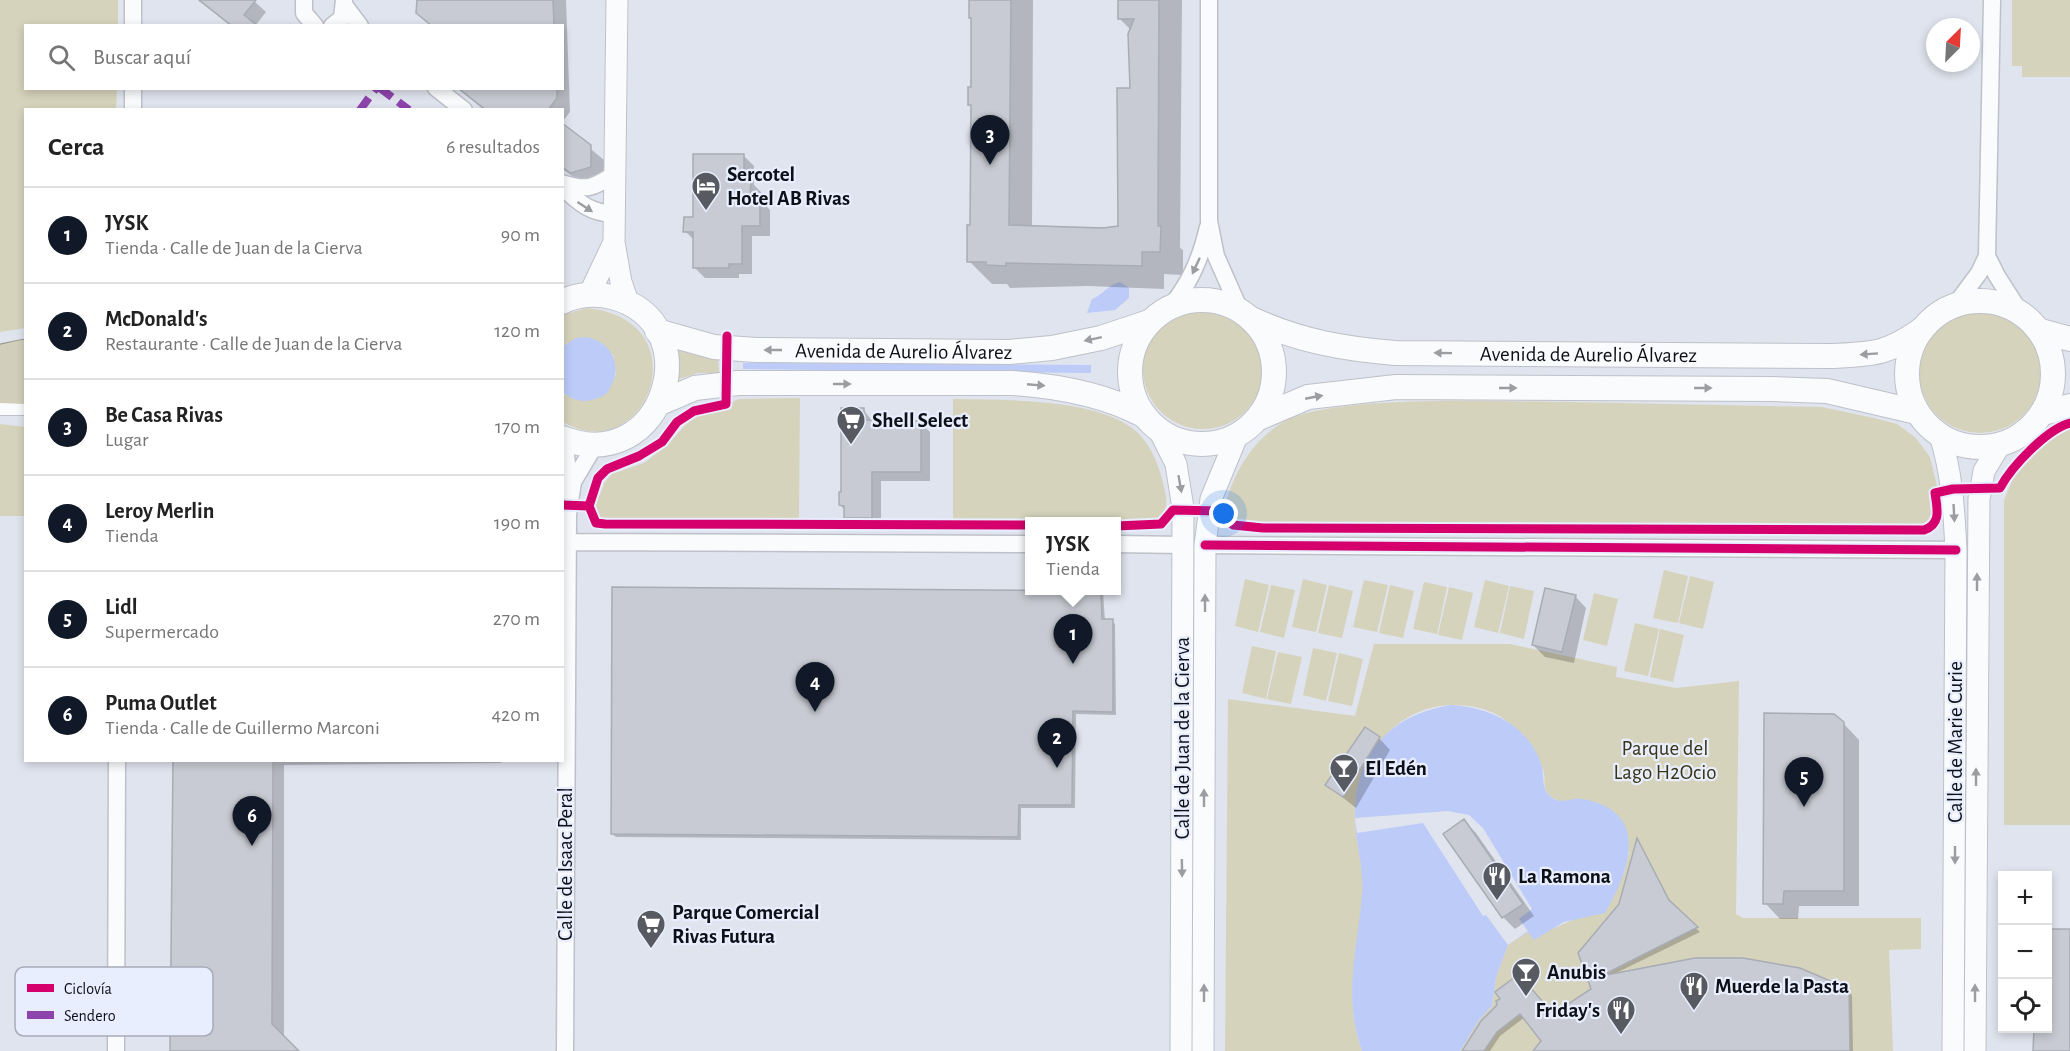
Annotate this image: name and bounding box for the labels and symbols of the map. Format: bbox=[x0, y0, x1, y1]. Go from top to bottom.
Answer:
north arrow bbox=[1926, 18, 1980, 72]
pin: 3 bbox=[970, 116, 1010, 165]
place label: Sercotel Hotel AB Rivas bbox=[727, 164, 850, 209]
hotel icon: Sercotel Hotel AB Rivas bbox=[690, 170, 722, 212]
one-way arrow bbox=[577, 201, 593, 212]
one-way arrow bbox=[1192, 257, 1201, 274]
one-way arrow bbox=[1084, 335, 1103, 344]
street label: Avenida de Aurelio Álvarez bbox=[795, 340, 1012, 363]
street label: Avenida de Aurelio Álvarez bbox=[1480, 343, 1697, 366]
one-way arrow bbox=[764, 345, 783, 355]
one-way arrow bbox=[1434, 349, 1453, 358]
one-way arrow bbox=[1860, 349, 1879, 358]
one-way arrow bbox=[832, 379, 851, 389]
one-way arrow bbox=[1027, 380, 1046, 390]
one-way arrow bbox=[1499, 383, 1518, 392]
one-way arrow bbox=[1694, 383, 1713, 393]
one-way arrow bbox=[1305, 392, 1324, 401]
supermarket icon: Shell Select bbox=[835, 404, 867, 446]
place label: Shell Select bbox=[872, 410, 968, 431]
one-way arrow bbox=[1176, 474, 1185, 493]
your location bbox=[1209, 499, 1238, 528]
one-way arrow bbox=[1950, 503, 1959, 522]
one-way arrow bbox=[1972, 572, 1982, 591]
one-way arrow bbox=[1200, 593, 1210, 612]
pin: 1 bbox=[1054, 614, 1092, 664]
street label: Calle de Juan de la Cierva bbox=[1172, 637, 1193, 839]
street label: Calle de Marie Curie bbox=[1945, 661, 1966, 823]
pin: 4 bbox=[796, 662, 834, 712]
pin: 2 bbox=[1038, 718, 1076, 768]
park label: Parque del Lago H2Ocio bbox=[1613, 738, 1717, 783]
bar icon: El Edén bbox=[1328, 752, 1360, 794]
place label: El Edén bbox=[1365, 758, 1427, 779]
pin: 5 bbox=[1784, 758, 1824, 807]
one-way arrow bbox=[1971, 767, 1981, 786]
street label: Calle de Isaac Peral bbox=[555, 787, 576, 941]
one-way arrow bbox=[1199, 788, 1209, 807]
pin: 6 bbox=[232, 796, 272, 846]
one-way arrow bbox=[1950, 845, 1960, 864]
one-way arrow bbox=[1177, 858, 1187, 877]
restaurant icon: La Ramona bbox=[1481, 860, 1513, 902]
place label: La Ramona bbox=[1518, 866, 1611, 887]
place label: Parque Comercial Rivas Futura bbox=[672, 902, 819, 947]
supermarket icon: Parque Comercial Rivas Futura bbox=[635, 908, 667, 950]
bar icon: Anubis bbox=[1510, 956, 1542, 998]
place label: Anubis bbox=[1547, 962, 1606, 983]
legend bbox=[15, 967, 213, 1036]
restaurant icon: Muerde la Pasta bbox=[1678, 970, 1710, 1012]
place label: Muerde la Pasta bbox=[1715, 976, 1849, 997]
text: Ciclovía bbox=[64, 981, 112, 997]
one-way arrow bbox=[1199, 983, 1209, 1002]
one-way arrow bbox=[1970, 983, 1980, 1002]
restaurant icon: Friday's bbox=[1605, 994, 1637, 1036]
place label: Friday's bbox=[1536, 1000, 1600, 1021]
text: Sendero bbox=[64, 1008, 116, 1024]

